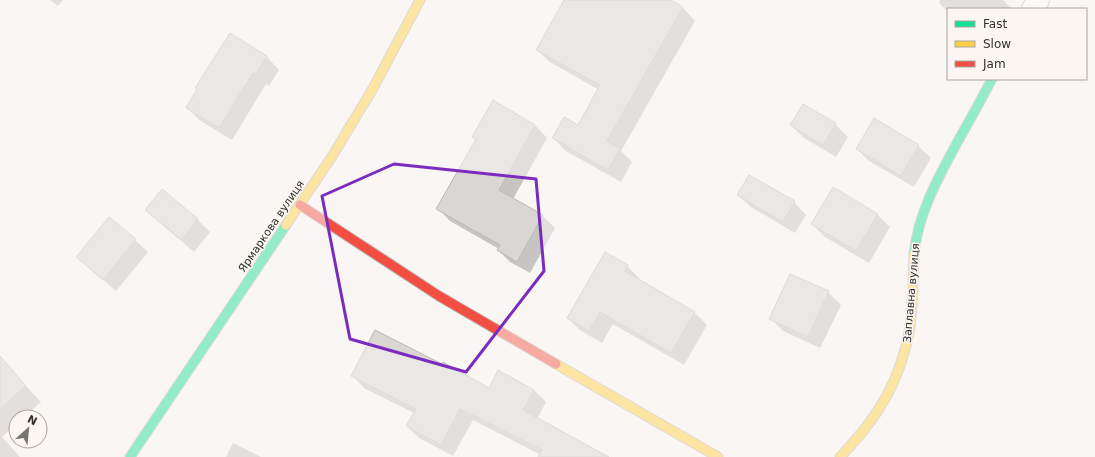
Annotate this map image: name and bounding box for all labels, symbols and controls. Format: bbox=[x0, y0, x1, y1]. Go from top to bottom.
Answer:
legend bbox=[947, 8, 1087, 80]
text: Fast bbox=[983, 17, 1007, 31]
text: Slow bbox=[983, 37, 1011, 51]
text: Jam bbox=[982, 57, 1006, 71]
street label: Ярмаркова вулиця bbox=[236, 178, 307, 275]
street label: Заплавна вулиця bbox=[901, 243, 922, 343]
north arrow bbox=[8, 409, 48, 449]
text: N bbox=[25, 413, 39, 428]

